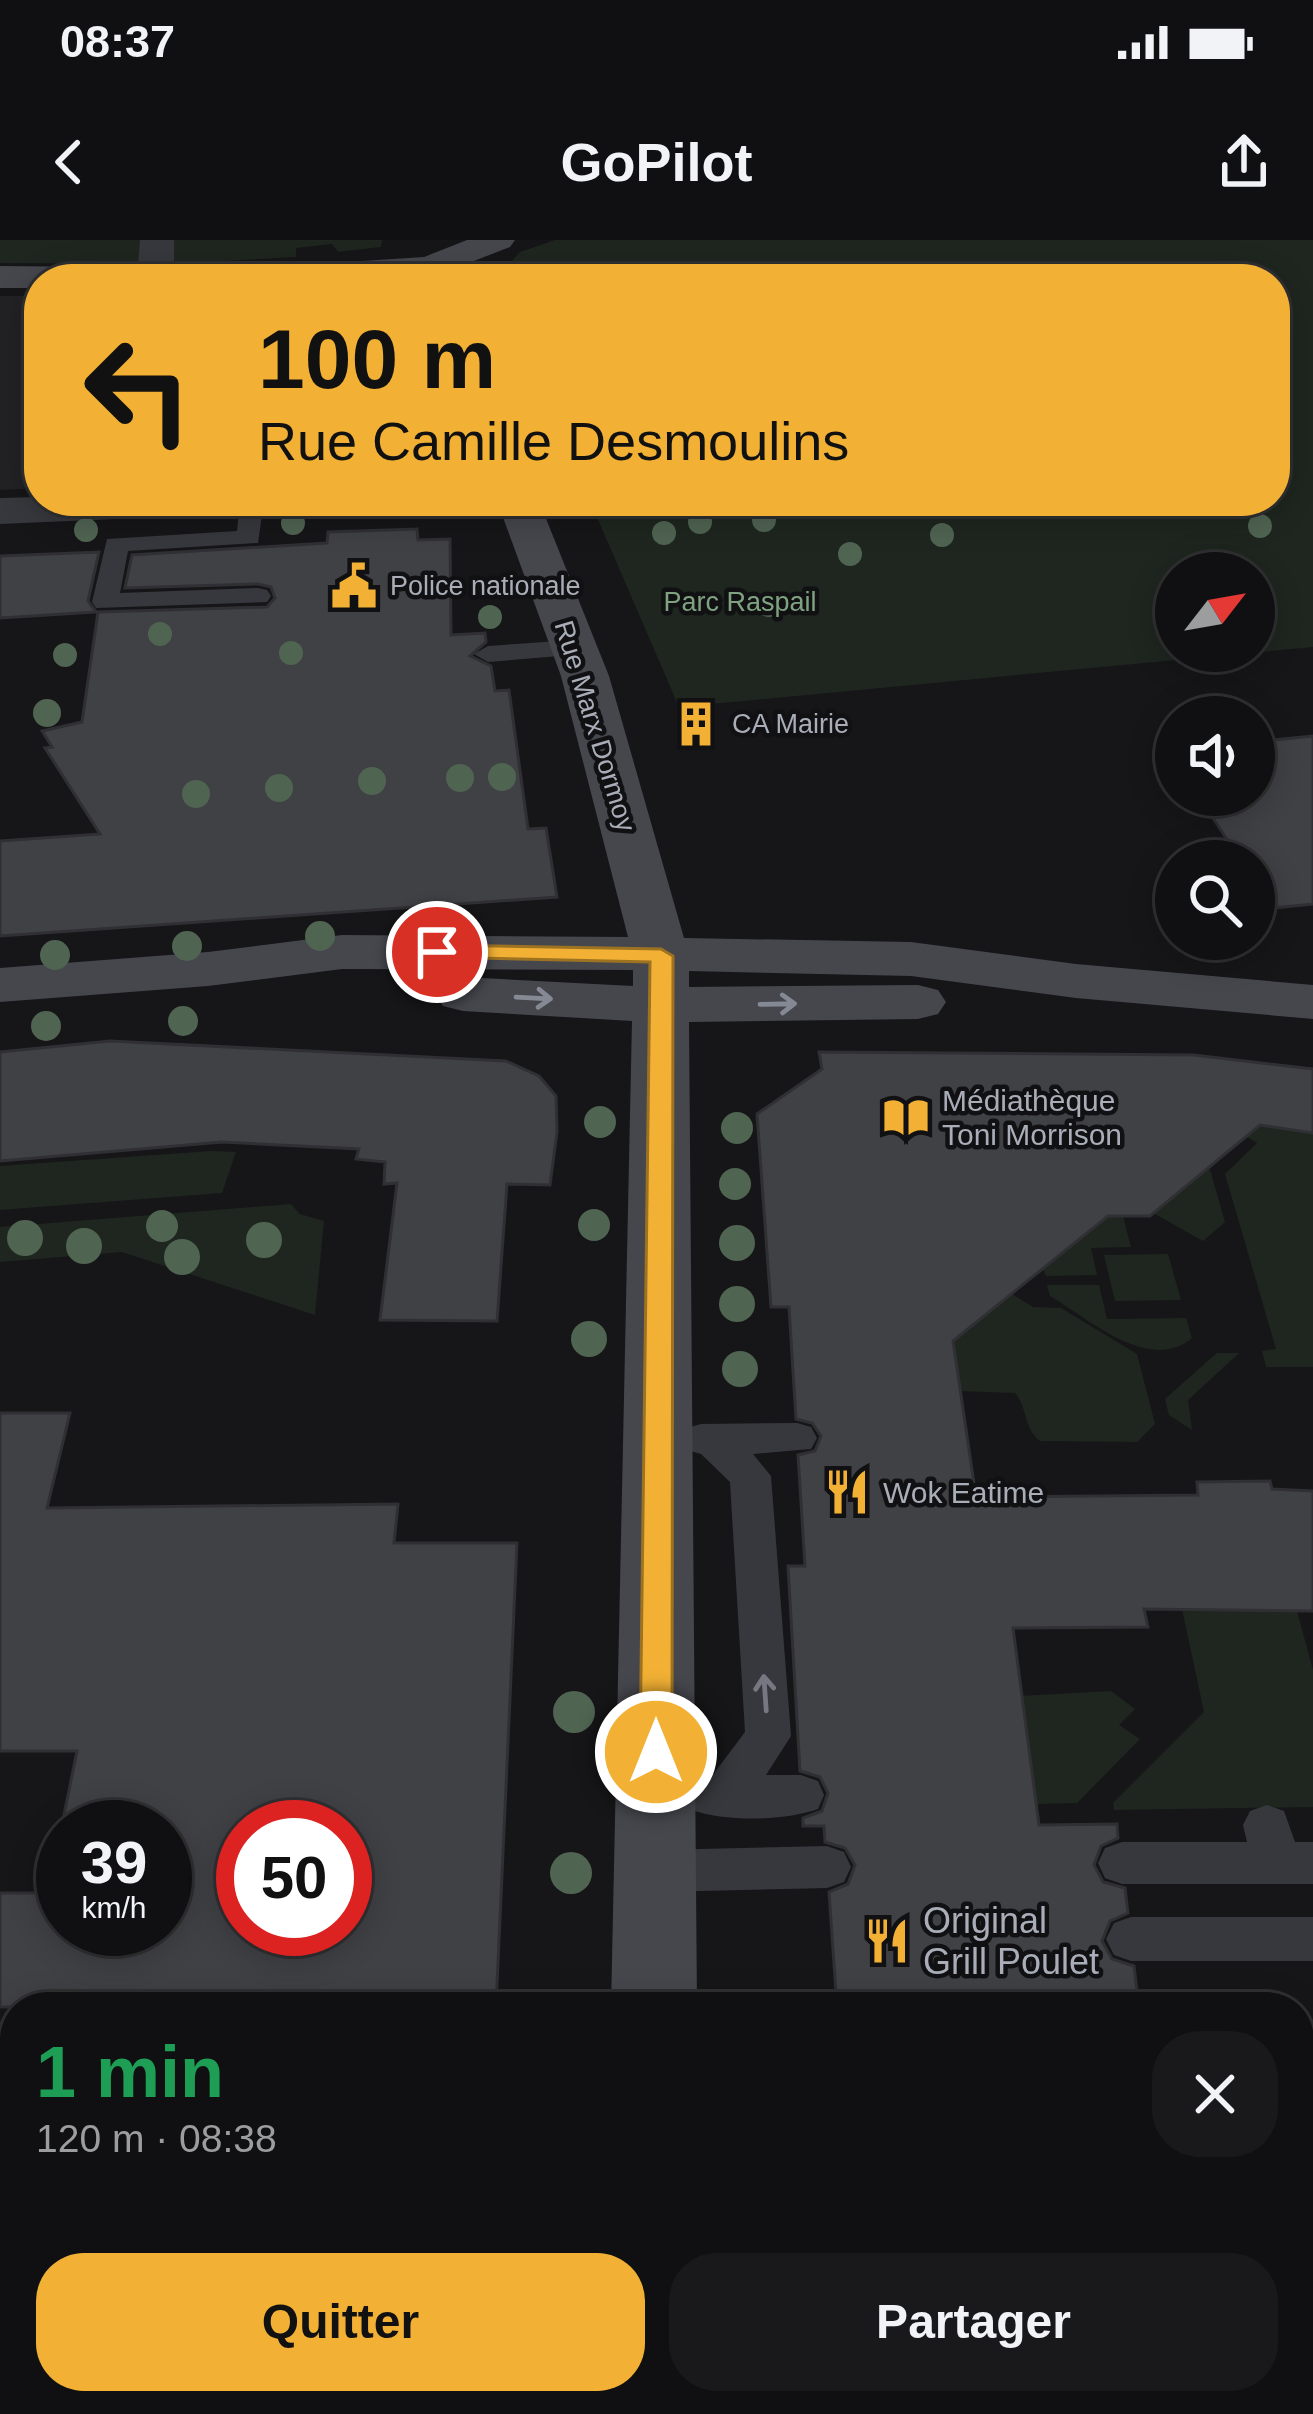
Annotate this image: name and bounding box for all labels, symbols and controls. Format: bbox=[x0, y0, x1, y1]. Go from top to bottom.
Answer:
text: 08:37 bbox=[60, 16, 175, 67]
icon: back bbox=[36, 129, 102, 195]
icon: share bbox=[1211, 129, 1277, 195]
text: GoPilot bbox=[561, 132, 752, 192]
icon: left bbox=[60, 312, 216, 468]
text: 100 m bbox=[258, 312, 496, 406]
text: Rue Camille Desmoulins bbox=[258, 411, 849, 471]
north arrow bbox=[1155, 552, 1275, 672]
map controls bbox=[1155, 552, 1275, 960]
public building icon: Police nationale bbox=[329, 561, 379, 611]
place label: Police nationale bbox=[390, 571, 581, 601]
park label: Parc Raspail bbox=[663, 587, 817, 617]
street label: Rue Marx Dormoy bbox=[549, 617, 642, 836]
button: sound bbox=[1155, 696, 1275, 816]
building icon: CA Mairie bbox=[671, 699, 721, 749]
place label: CA Mairie bbox=[732, 709, 849, 739]
button: search bbox=[1155, 840, 1275, 960]
pin bbox=[386, 901, 488, 1003]
icon: arrive bbox=[404, 919, 470, 985]
one-way arrow bbox=[514, 987, 553, 1010]
one-way arrow bbox=[758, 993, 797, 1016]
place label: Médiathèque Toni Morrison bbox=[942, 1084, 1122, 1151]
library icon: Médiathèque Toni Morrison bbox=[881, 1092, 931, 1142]
restaurant icon: Wok Eatime bbox=[822, 1467, 872, 1517]
place label: Wok Eatime bbox=[883, 1476, 1044, 1509]
one-way arrow bbox=[754, 1675, 777, 1714]
position arrow bbox=[593, 1689, 719, 1815]
speed limit sign: 50 bbox=[216, 1800, 372, 1956]
text: 39 bbox=[81, 1829, 147, 1896]
text: km/h bbox=[81, 1891, 147, 1924]
place label: Original Grill Poulet bbox=[923, 1900, 1099, 1982]
restaurant icon: Original Grill Poulet bbox=[862, 1916, 912, 1966]
button: close bbox=[1152, 2031, 1278, 2157]
text: 1 min bbox=[36, 2032, 224, 2112]
text: 120 m · 08:38 bbox=[36, 2117, 277, 2160]
button: Quitter bbox=[36, 2253, 645, 2391]
button: Partager bbox=[669, 2253, 1278, 2391]

